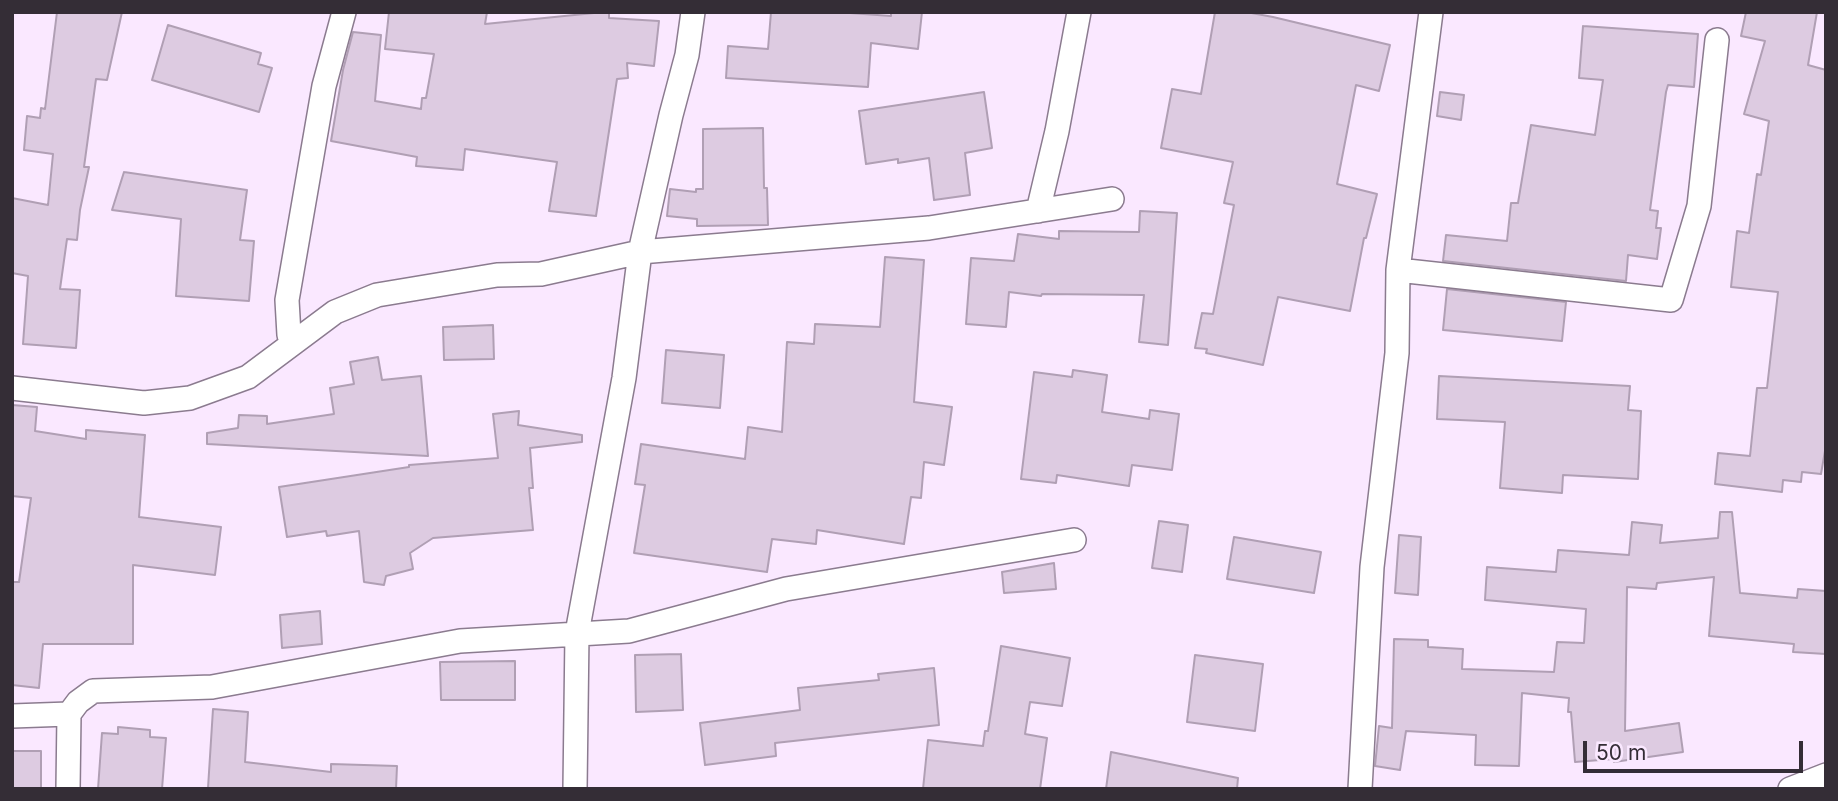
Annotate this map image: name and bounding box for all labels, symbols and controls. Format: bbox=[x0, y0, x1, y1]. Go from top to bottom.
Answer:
scale bar bbox=[1586, 728, 1806, 772]
text: 50 m bbox=[1596, 740, 1646, 765]

